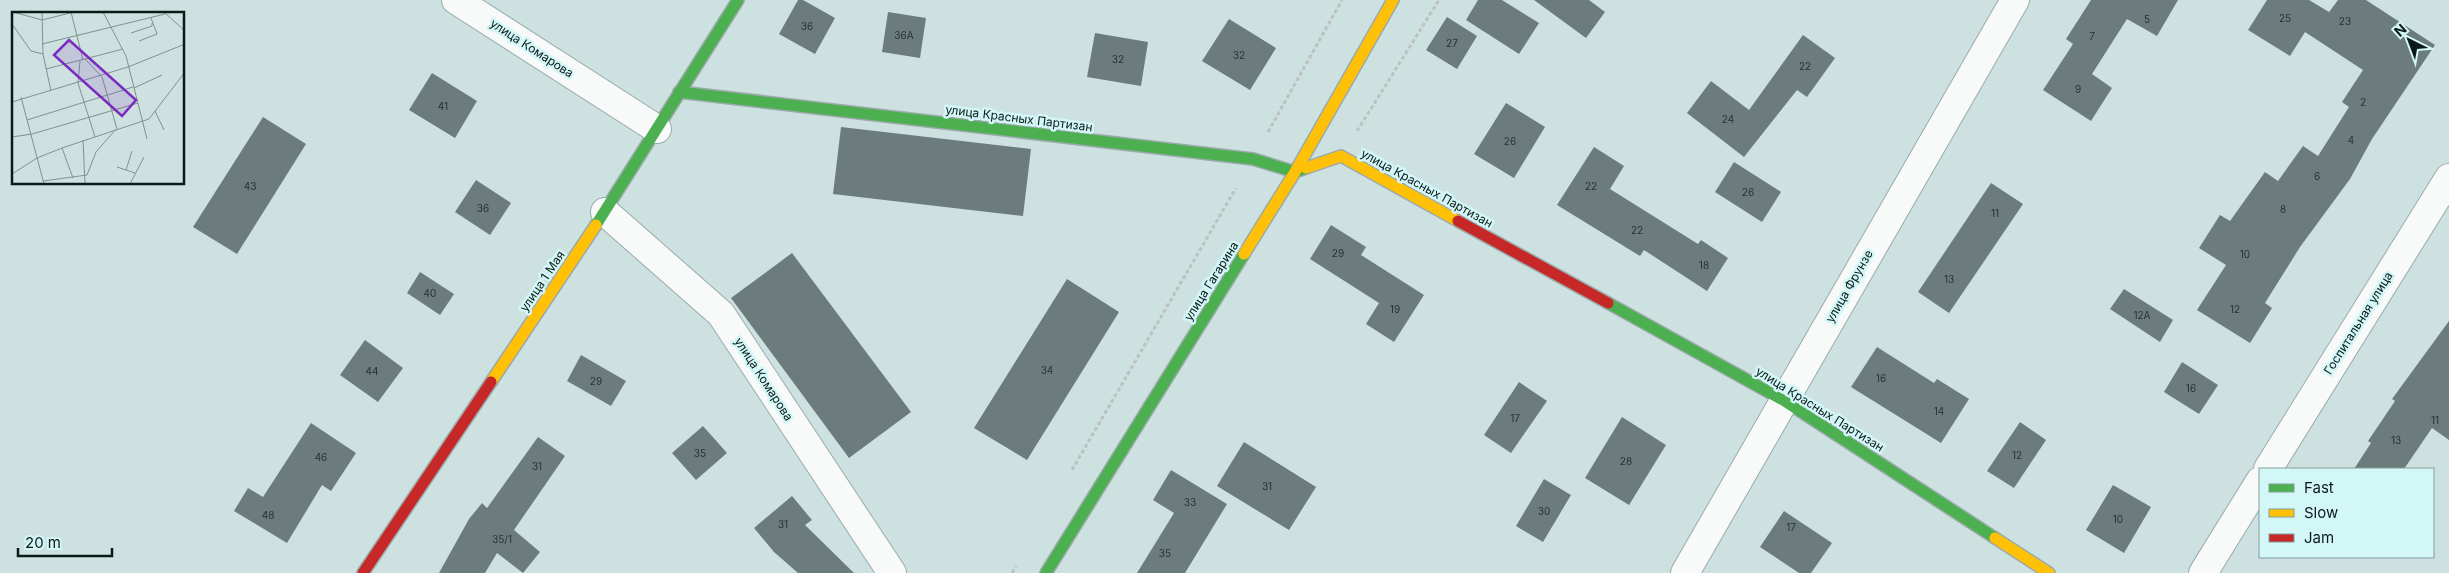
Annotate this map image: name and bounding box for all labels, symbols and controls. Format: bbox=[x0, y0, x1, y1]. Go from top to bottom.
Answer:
inset map bbox=[12, 12, 185, 185]
house number: 25 bbox=[2279, 12, 2291, 24]
house number: 5 bbox=[2144, 13, 2150, 25]
street label: улица Комарова bbox=[488, 15, 576, 81]
house number: 23 bbox=[2339, 15, 2351, 27]
north arrow bbox=[2384, 15, 2434, 65]
house number: 36 bbox=[801, 20, 813, 32]
text: N bbox=[2390, 20, 2410, 40]
house number: 36А bbox=[894, 29, 914, 41]
house number: 7 bbox=[2089, 30, 2095, 42]
house number: 27 bbox=[1446, 37, 1458, 49]
house number: 32 bbox=[1233, 49, 1245, 61]
house number: 32 bbox=[1112, 53, 1124, 65]
house number: 22 bbox=[1799, 60, 1811, 72]
house number: 9 bbox=[2075, 83, 2081, 95]
house number: 2 bbox=[2360, 96, 2366, 108]
house number: 41 bbox=[438, 100, 448, 112]
street label: улица Красных Партизан bbox=[945, 102, 1093, 134]
house number: 24 bbox=[1722, 113, 1734, 125]
house number: 4 bbox=[2348, 134, 2354, 146]
house number: 26 bbox=[1504, 135, 1516, 147]
street label: улица Красных Партизан bbox=[1359, 146, 1495, 230]
house number: 6 bbox=[2314, 170, 2320, 182]
house number: 43 bbox=[244, 180, 256, 192]
house number: 22 bbox=[1585, 180, 1597, 192]
house number: 26 bbox=[1742, 186, 1754, 198]
house number: 36 bbox=[477, 202, 489, 214]
house number: 8 bbox=[2280, 203, 2286, 215]
house number: 11 bbox=[1991, 207, 1999, 219]
house number: 22 bbox=[1631, 224, 1643, 236]
street label: улица Гагарина bbox=[1181, 239, 1241, 323]
house number: 29 bbox=[1332, 247, 1344, 259]
street label: улица Фрунзе bbox=[1822, 247, 1876, 325]
street label: улица 1 Мая bbox=[516, 248, 568, 314]
house number: 10 bbox=[2240, 248, 2250, 260]
house number: 18 bbox=[1699, 259, 1709, 271]
street label: Госпитальная улица bbox=[2320, 269, 2396, 377]
house number: 13 bbox=[1944, 273, 1954, 285]
house number: 40 bbox=[424, 287, 436, 299]
house number: 19 bbox=[1390, 303, 1400, 315]
house number: 12 bbox=[2230, 303, 2240, 315]
house number: 12А bbox=[2133, 309, 2151, 321]
street label: улица Комарова bbox=[731, 335, 797, 423]
street label: улица Красных Партизан bbox=[1753, 363, 1887, 455]
house number: 34 bbox=[1041, 364, 1053, 376]
house number: 44 bbox=[366, 365, 378, 377]
house number: 16 bbox=[1876, 372, 1886, 384]
house number: 29 bbox=[590, 375, 602, 387]
house number: 16 bbox=[2186, 382, 2196, 394]
house number: 14 bbox=[1934, 405, 1944, 417]
house number: 17 bbox=[1510, 412, 1520, 424]
house number: 11 bbox=[2431, 414, 2439, 426]
house number: 13 bbox=[2391, 434, 2401, 446]
house number: 35 bbox=[694, 447, 706, 459]
house number: 12 bbox=[2012, 449, 2022, 461]
house number: 46 bbox=[315, 451, 327, 463]
house number: 28 bbox=[1620, 455, 1632, 467]
house number: 31 bbox=[532, 460, 542, 472]
legend bbox=[2259, 468, 2434, 558]
text: Fast bbox=[2304, 478, 2334, 497]
house number: 31 bbox=[1262, 480, 1272, 492]
house number: 33 bbox=[1184, 496, 1196, 508]
text: Slow bbox=[2304, 503, 2338, 522]
house number: 30 bbox=[1538, 505, 1550, 517]
house number: 48 bbox=[262, 509, 274, 521]
house number: 10 bbox=[2113, 513, 2123, 525]
house number: 31 bbox=[778, 518, 788, 530]
house number: 17 bbox=[1786, 521, 1796, 533]
scale bar bbox=[18, 526, 111, 558]
text: Jam bbox=[2304, 528, 2334, 547]
text: 20 m bbox=[25, 533, 61, 552]
house number: 35/1 bbox=[492, 533, 512, 545]
house number: 35 bbox=[1159, 547, 1171, 559]

